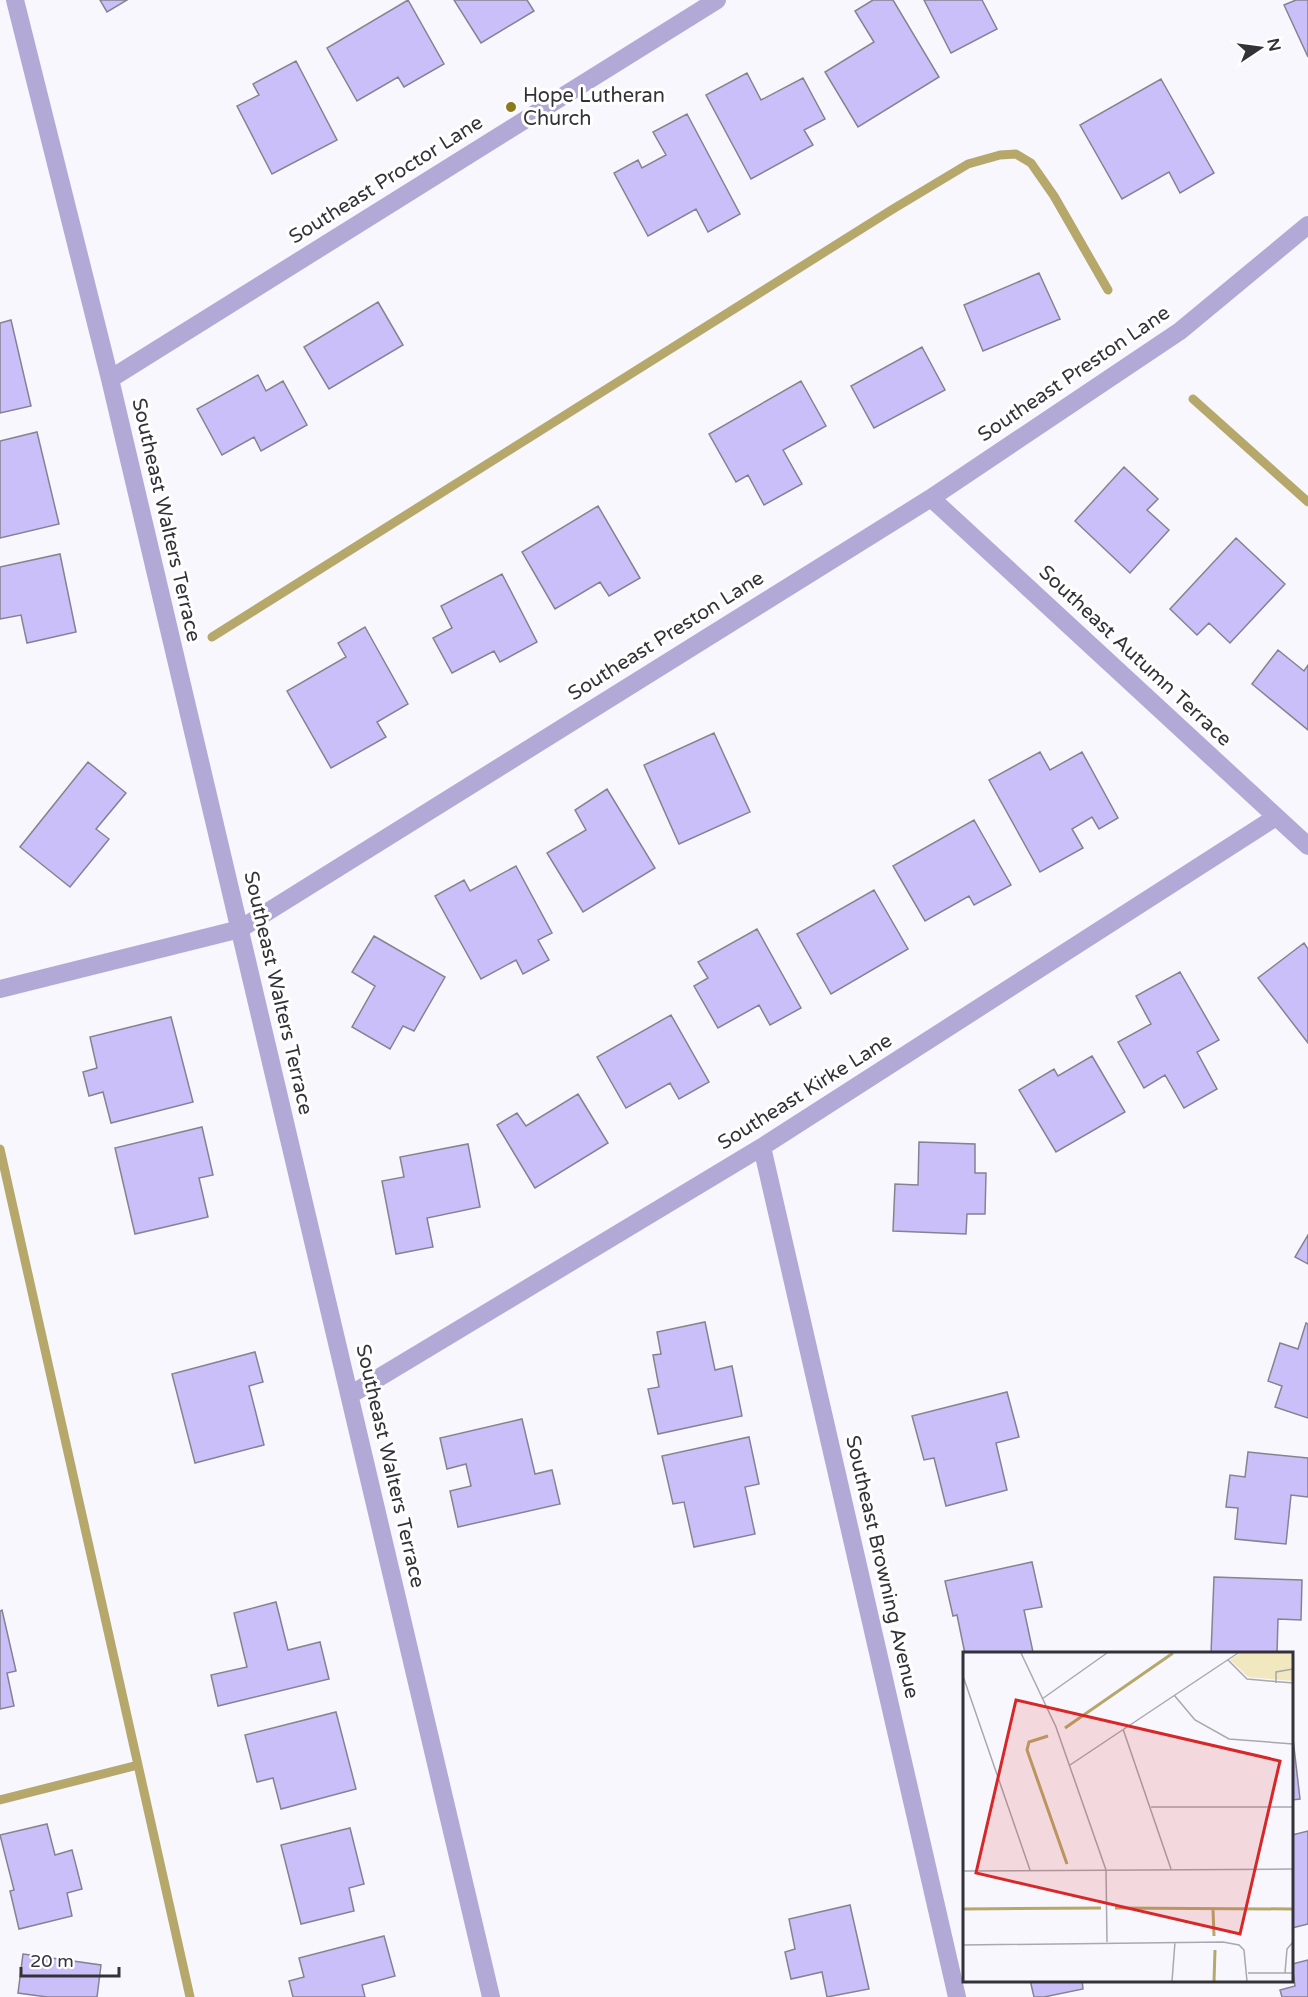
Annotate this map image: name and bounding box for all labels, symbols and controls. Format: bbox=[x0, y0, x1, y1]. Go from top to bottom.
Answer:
north arrow bbox=[1230, 18, 1290, 78]
text: N bbox=[1262, 36, 1285, 53]
place label: Hope Lutheran Church bbox=[523, 84, 665, 131]
marker: Hope Lutheran Church bbox=[504, 100, 518, 114]
street label: Southeast Proctor Lane bbox=[285, 111, 487, 249]
street label: Southeast Preston Lane bbox=[974, 301, 1174, 447]
street label: Southeast Walters Terrace bbox=[126, 396, 206, 644]
street label: Southeast Autumn Terrace bbox=[1034, 560, 1236, 752]
street label: Southeast Preston Lane bbox=[564, 566, 768, 706]
street label: Southeast Walters Terrace bbox=[238, 869, 318, 1117]
street label: Southeast Kirke Lane bbox=[713, 1029, 897, 1155]
street label: Southeast Walters Terrace bbox=[350, 1342, 430, 1590]
street label: Southeast Browning Avenue bbox=[840, 1433, 924, 1701]
inset map bbox=[963, 1652, 1293, 1982]
scale bar bbox=[21, 1940, 118, 1978]
text: 20 m bbox=[30, 1950, 74, 1972]

